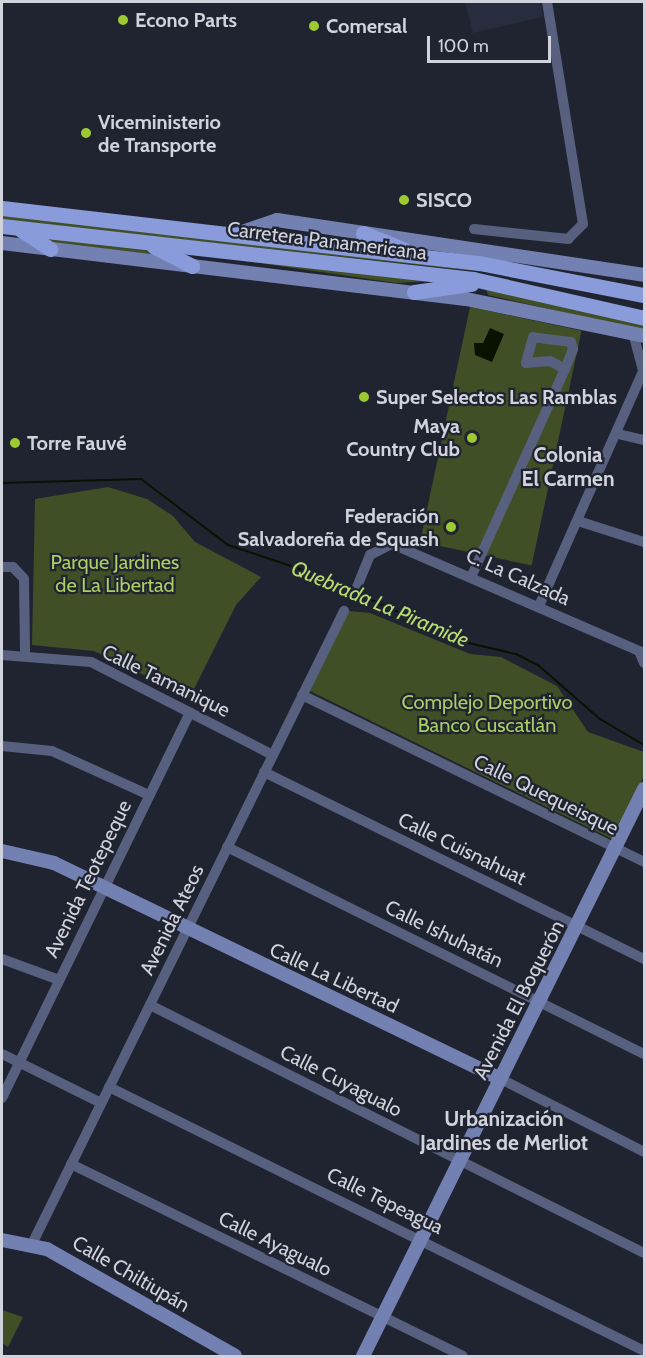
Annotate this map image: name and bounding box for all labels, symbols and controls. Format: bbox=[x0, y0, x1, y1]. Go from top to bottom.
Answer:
place label: Econo Parts bbox=[135, 8, 237, 32]
marker: Econo Parts bbox=[116, 13, 130, 27]
place label: Comersal bbox=[326, 14, 407, 38]
marker: Comersal bbox=[307, 19, 321, 33]
scale bar bbox=[430, 24, 554, 62]
text: 100 m bbox=[438, 35, 489, 57]
place label: Viceministerio de Transporte bbox=[98, 110, 221, 157]
marker: Viceministerio de Transporte bbox=[79, 126, 93, 140]
place label: SISCO bbox=[416, 188, 472, 212]
marker: SISCO bbox=[397, 193, 411, 207]
street label: Carretera Panamericana bbox=[226, 217, 428, 265]
place label: Super Selectos Las Ramblas bbox=[376, 385, 617, 409]
marker: Super Selectos Las Ramblas bbox=[357, 390, 371, 404]
place label: Maya Country Club bbox=[346, 414, 460, 461]
place label: Torre Fauvé bbox=[27, 431, 127, 455]
marker: Maya Country Club bbox=[465, 431, 479, 445]
marker: Torre Fauvé bbox=[8, 436, 22, 450]
district label: Colonia El Carmen bbox=[521, 442, 615, 492]
place label: Federación Salvadoreña de Squash bbox=[238, 504, 439, 551]
marker: Federación Salvadoreña de Squash bbox=[444, 520, 458, 534]
street label: C. La Calzada bbox=[462, 543, 574, 611]
park label: Parque Jardines de La Libertad bbox=[51, 551, 179, 598]
water label: Quebrada La Piramide bbox=[287, 555, 473, 653]
street label: Calle Tamanique bbox=[98, 640, 234, 722]
park label: Complejo Deportivo Banco Cuscatlán bbox=[401, 691, 573, 738]
street label: Calle Quequeisque bbox=[470, 750, 622, 840]
street label: Avenida Teotepeque bbox=[39, 796, 137, 962]
street label: Calle Cuisnahuat bbox=[394, 808, 530, 890]
street label: Avenida Ateos bbox=[135, 861, 209, 979]
street label: Calle Ishuhatán bbox=[381, 895, 507, 973]
street label: Avenida El Boquerón bbox=[468, 916, 570, 1084]
street label: Calle La Libertad bbox=[266, 938, 402, 1018]
street label: Calle Cuyagualo bbox=[276, 1040, 406, 1122]
district label: Urbanización Jardines de Merliot bbox=[420, 1106, 588, 1156]
street label: Calle Tepeagua bbox=[323, 1163, 447, 1239]
street label: Calle Ayagualo bbox=[215, 1206, 335, 1282]
street label: Calle Chiltiupán bbox=[68, 1231, 194, 1317]

